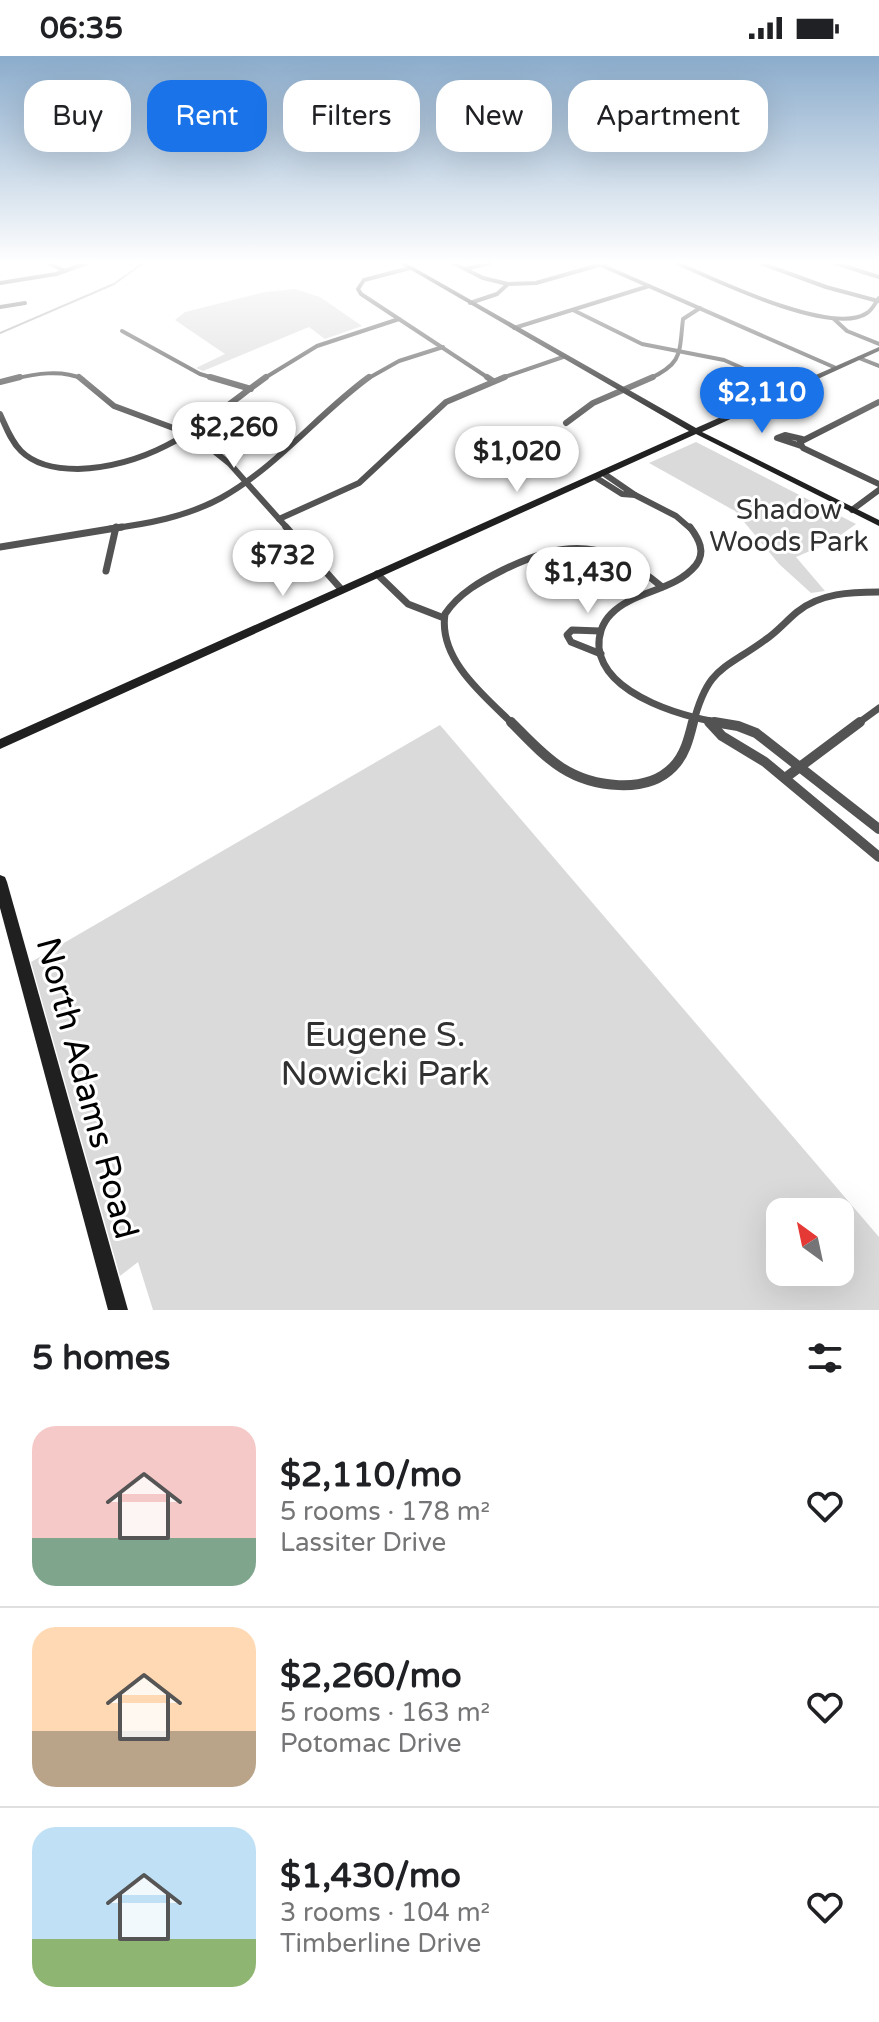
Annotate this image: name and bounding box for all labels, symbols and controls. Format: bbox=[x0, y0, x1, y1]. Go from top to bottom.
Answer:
text: 06:35 bbox=[40, 10, 123, 47]
chip: Buy bbox=[24, 80, 131, 152]
chip: Rent bbox=[147, 80, 267, 152]
chip: Filters bbox=[283, 80, 420, 152]
chip: New bbox=[436, 80, 552, 152]
chip: Apartment bbox=[568, 80, 768, 152]
pin: $2,110 bbox=[697, 367, 827, 435]
text: $2,110 bbox=[718, 377, 806, 408]
pin: $2,260 bbox=[169, 402, 299, 470]
text: $2,260 bbox=[190, 412, 278, 443]
pin: $1,020 bbox=[452, 426, 582, 494]
text: $1,020 bbox=[473, 436, 561, 467]
park label: Shadow Woods Park bbox=[709, 493, 869, 559]
pin: $732 bbox=[236, 530, 330, 598]
text: $732 bbox=[250, 540, 316, 571]
pin: $1,430 bbox=[523, 547, 653, 615]
text: $1,430 bbox=[544, 557, 632, 588]
street label: North Adams Road bbox=[27, 933, 147, 1244]
park label: Eugene S. Nowicki Park bbox=[280, 1015, 490, 1095]
north arrow bbox=[766, 1198, 854, 1286]
map controls bbox=[766, 1198, 854, 1286]
icon: filters bbox=[803, 1336, 847, 1380]
text: 5 homes bbox=[32, 1338, 170, 1379]
text: $2,110/mo bbox=[280, 1455, 462, 1496]
icon: home bbox=[96, 1458, 192, 1554]
icon: heart bbox=[803, 1484, 847, 1528]
text: 5 rooms · 178 m² bbox=[280, 1496, 490, 1527]
text: Lassiter Drive bbox=[280, 1527, 446, 1558]
text: $2,260/mo bbox=[280, 1656, 462, 1697]
icon: home bbox=[96, 1659, 192, 1755]
icon: heart bbox=[803, 1685, 847, 1729]
text: 5 rooms · 163 m² bbox=[280, 1697, 490, 1728]
text: Potomac Drive bbox=[280, 1728, 462, 1759]
text: $1,430/mo bbox=[280, 1856, 461, 1897]
icon: home bbox=[96, 1859, 192, 1955]
icon: heart bbox=[803, 1885, 847, 1929]
text: 3 rooms · 104 m² bbox=[280, 1897, 490, 1928]
text: Timberline Drive bbox=[280, 1928, 481, 1959]

